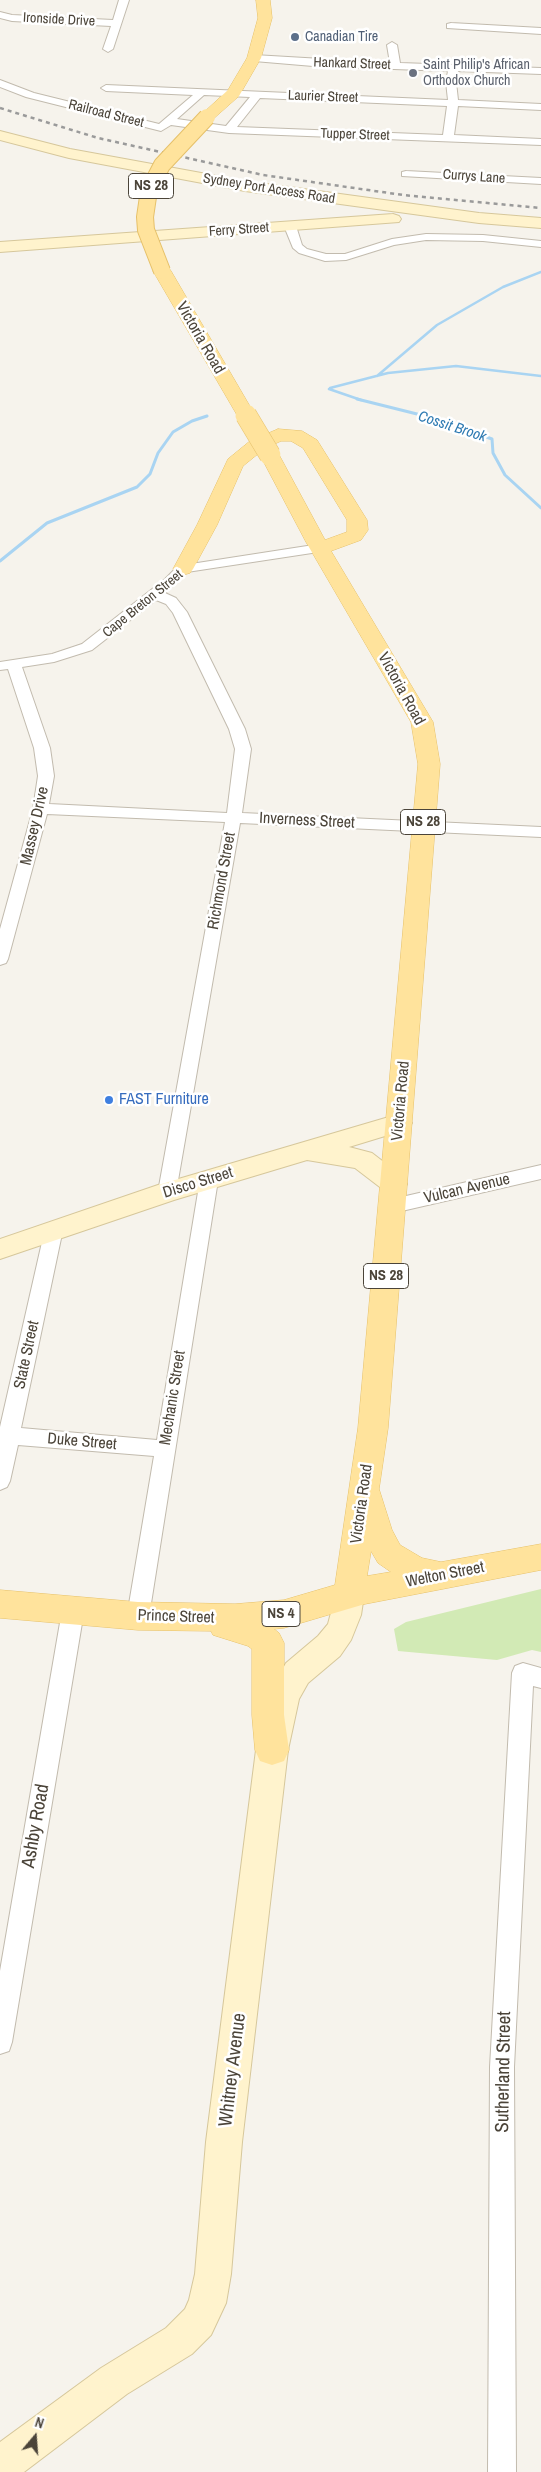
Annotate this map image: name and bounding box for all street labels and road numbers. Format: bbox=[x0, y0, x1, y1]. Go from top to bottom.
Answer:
street label: Ironside Drive bbox=[23, 10, 95, 30]
street label: Hankard Street bbox=[313, 54, 391, 74]
street label: Laurier Street bbox=[288, 87, 358, 107]
street label: Railroad Street bbox=[67, 97, 145, 131]
street label: Tupper Street bbox=[320, 125, 390, 145]
street label: Currys Lane bbox=[442, 166, 506, 188]
street label: Sydney Port Access Road bbox=[202, 170, 336, 208]
road number: NS 28 bbox=[128, 174, 174, 198]
street label: Ferry Street bbox=[208, 220, 270, 240]
street label: Victoria Road bbox=[172, 299, 228, 377]
street label: Cape Breton Street bbox=[100, 567, 186, 641]
street label: Victoria Road bbox=[373, 649, 429, 729]
street label: Massey Drive bbox=[17, 785, 53, 867]
street label: Inverness Street bbox=[259, 809, 355, 833]
road number: NS 28 bbox=[400, 810, 446, 834]
street label: Richmond Street bbox=[204, 831, 240, 931]
street label: Victoria Road bbox=[388, 1060, 414, 1142]
street label: Disco Street bbox=[161, 1163, 235, 1203]
street label: Vulcan Avenue bbox=[422, 1170, 512, 1208]
road number: NS 28 bbox=[364, 1264, 408, 1288]
street label: State Street bbox=[10, 1319, 44, 1391]
street label: Mechanic Street bbox=[156, 1349, 190, 1447]
street label: Duke Street bbox=[47, 1429, 117, 1455]
street label: Victoria Road bbox=[347, 1463, 377, 1545]
street label: Welton Street bbox=[404, 1558, 486, 1592]
road number: NS 4 bbox=[262, 1602, 300, 1626]
street label: Prince Street bbox=[137, 1606, 215, 1628]
street label: Ashby Road bbox=[17, 1782, 55, 1870]
street label: Sutherland Street bbox=[492, 2011, 516, 2133]
street label: Whitney Avenue bbox=[215, 2012, 251, 2128]

